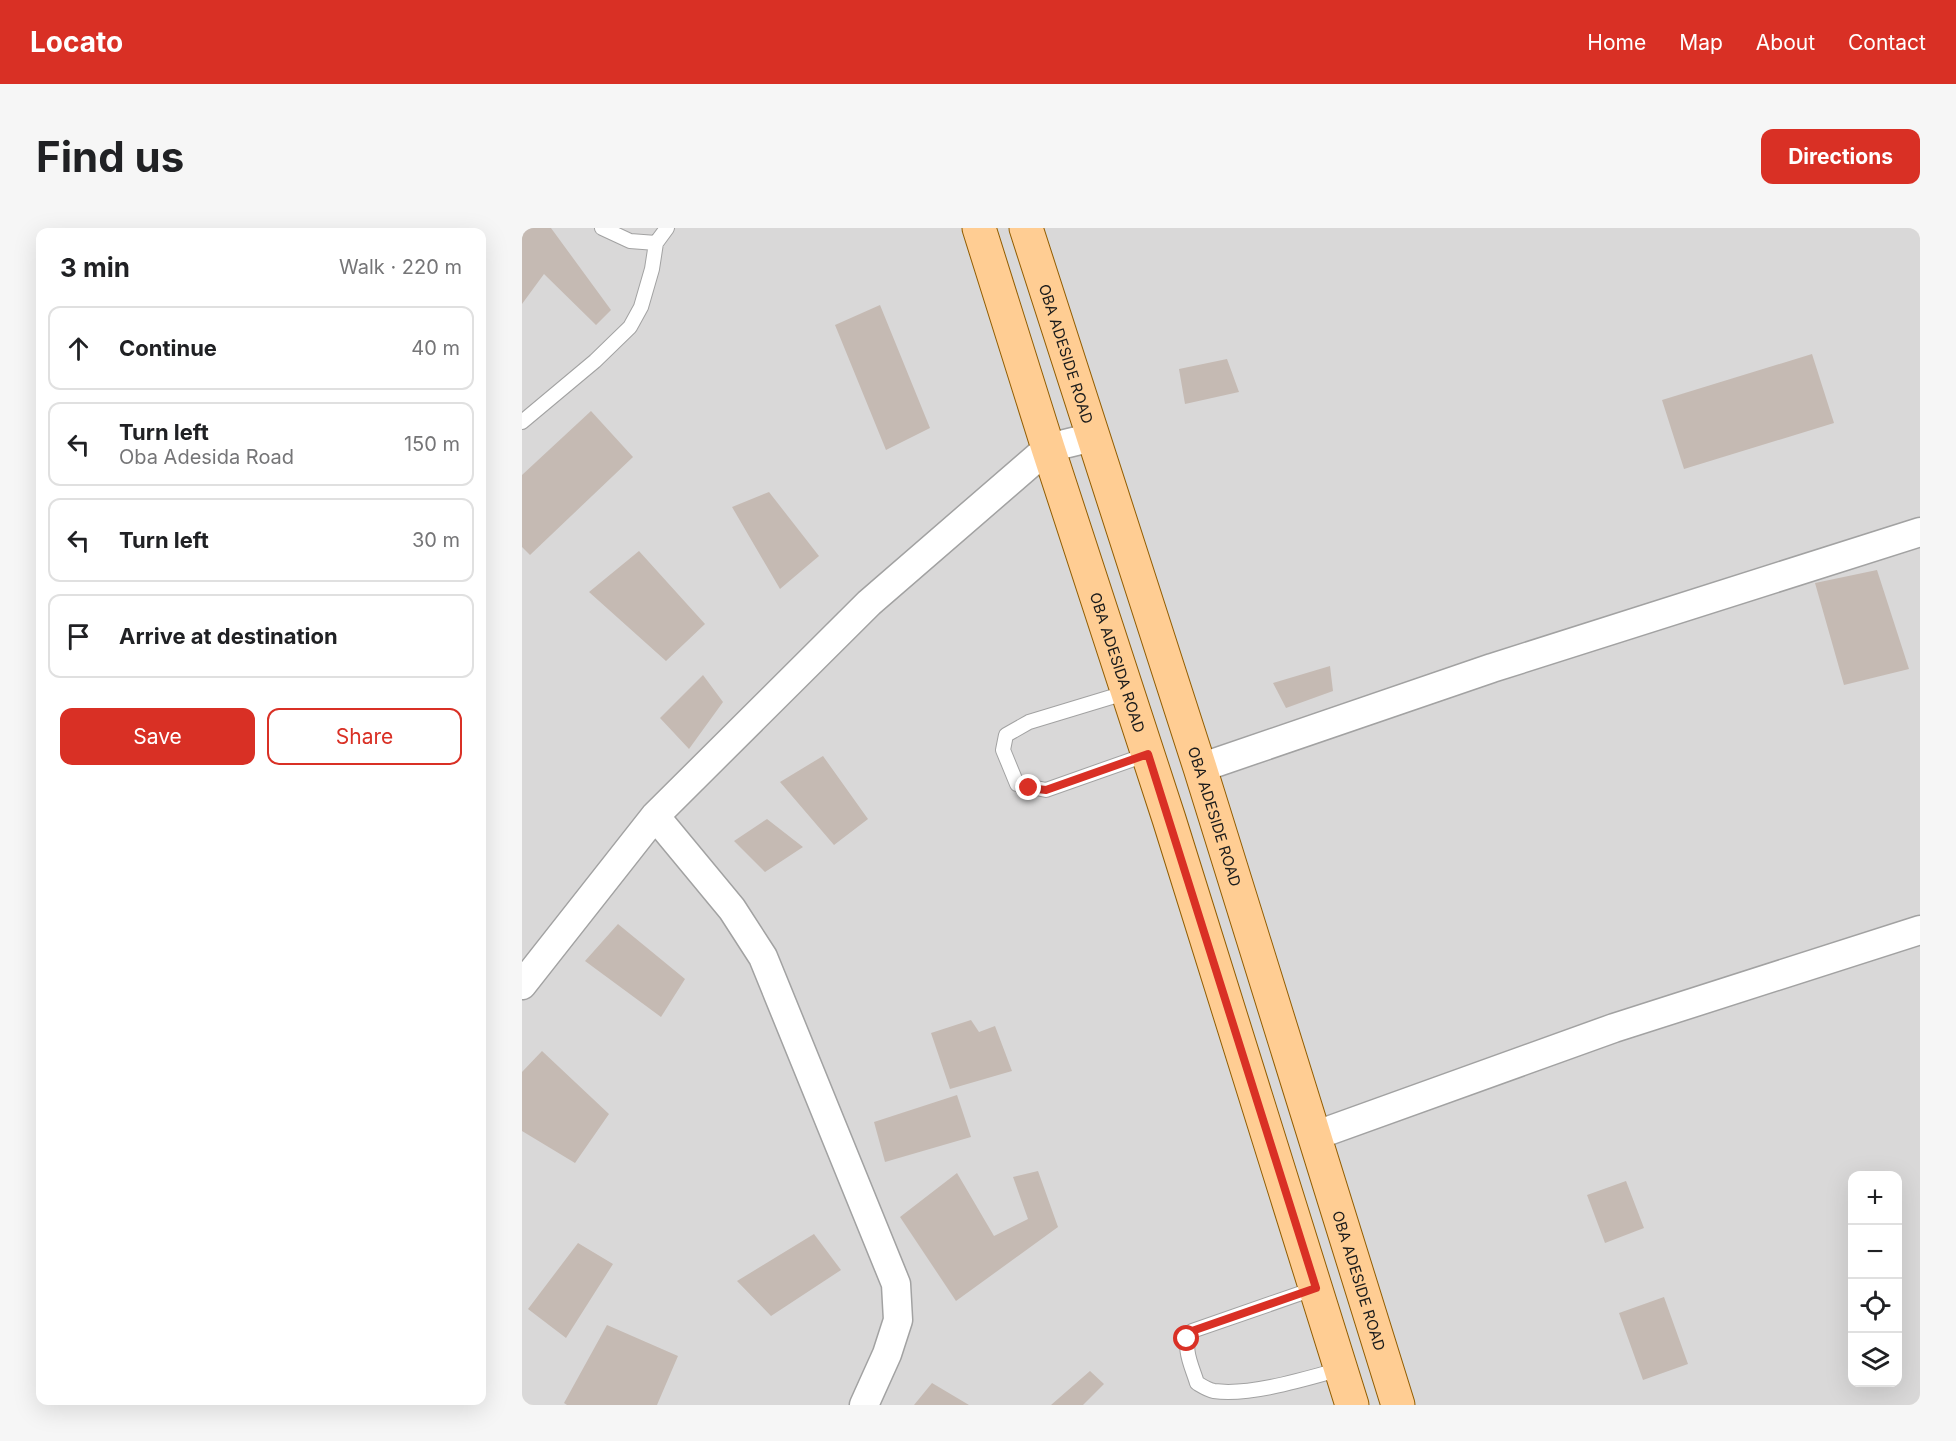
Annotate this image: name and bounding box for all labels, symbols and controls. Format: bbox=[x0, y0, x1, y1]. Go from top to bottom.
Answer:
text: Locato bbox=[30, 25, 123, 59]
text: Home bbox=[1587, 30, 1646, 55]
text: Map bbox=[1679, 30, 1723, 55]
text: About bbox=[1756, 30, 1815, 55]
text: Contact bbox=[1848, 30, 1926, 55]
button: Directions bbox=[1761, 129, 1920, 184]
text: Find us bbox=[36, 131, 184, 182]
text: 3 min bbox=[60, 252, 130, 283]
text: Walk · 220 m bbox=[339, 255, 462, 279]
street label: OBA ADESIDE ROAD bbox=[1035, 281, 1098, 426]
icon: ahead bbox=[62, 332, 95, 365]
text: Continue bbox=[119, 335, 217, 361]
text: 40 m bbox=[411, 336, 460, 360]
text: Turn left bbox=[119, 419, 209, 445]
icon: left bbox=[62, 428, 95, 461]
text: 150 m bbox=[404, 432, 460, 456]
text: Oba Adesida Road bbox=[119, 445, 294, 469]
icon: left bbox=[62, 524, 95, 557]
text: Turn left bbox=[119, 527, 209, 553]
text: 30 m bbox=[412, 528, 460, 552]
street label: OBA ADESIDA ROAD bbox=[1086, 590, 1150, 735]
icon: arrive bbox=[62, 620, 95, 653]
text: Arrive at destination bbox=[119, 623, 338, 649]
button: Save bbox=[60, 708, 255, 765]
button: Share bbox=[267, 708, 462, 765]
street label: OBA ADESIDE ROAD bbox=[1184, 744, 1246, 889]
route end bbox=[1015, 774, 1041, 800]
map controls bbox=[1848, 1171, 1902, 1387]
button: + bbox=[1848, 1171, 1902, 1225]
street label: OBA ADESIDE ROAD bbox=[1329, 1208, 1390, 1353]
button: − bbox=[1848, 1225, 1902, 1279]
button: locate bbox=[1848, 1279, 1902, 1333]
route start bbox=[1173, 1325, 1199, 1351]
button: layers bbox=[1848, 1333, 1902, 1387]

